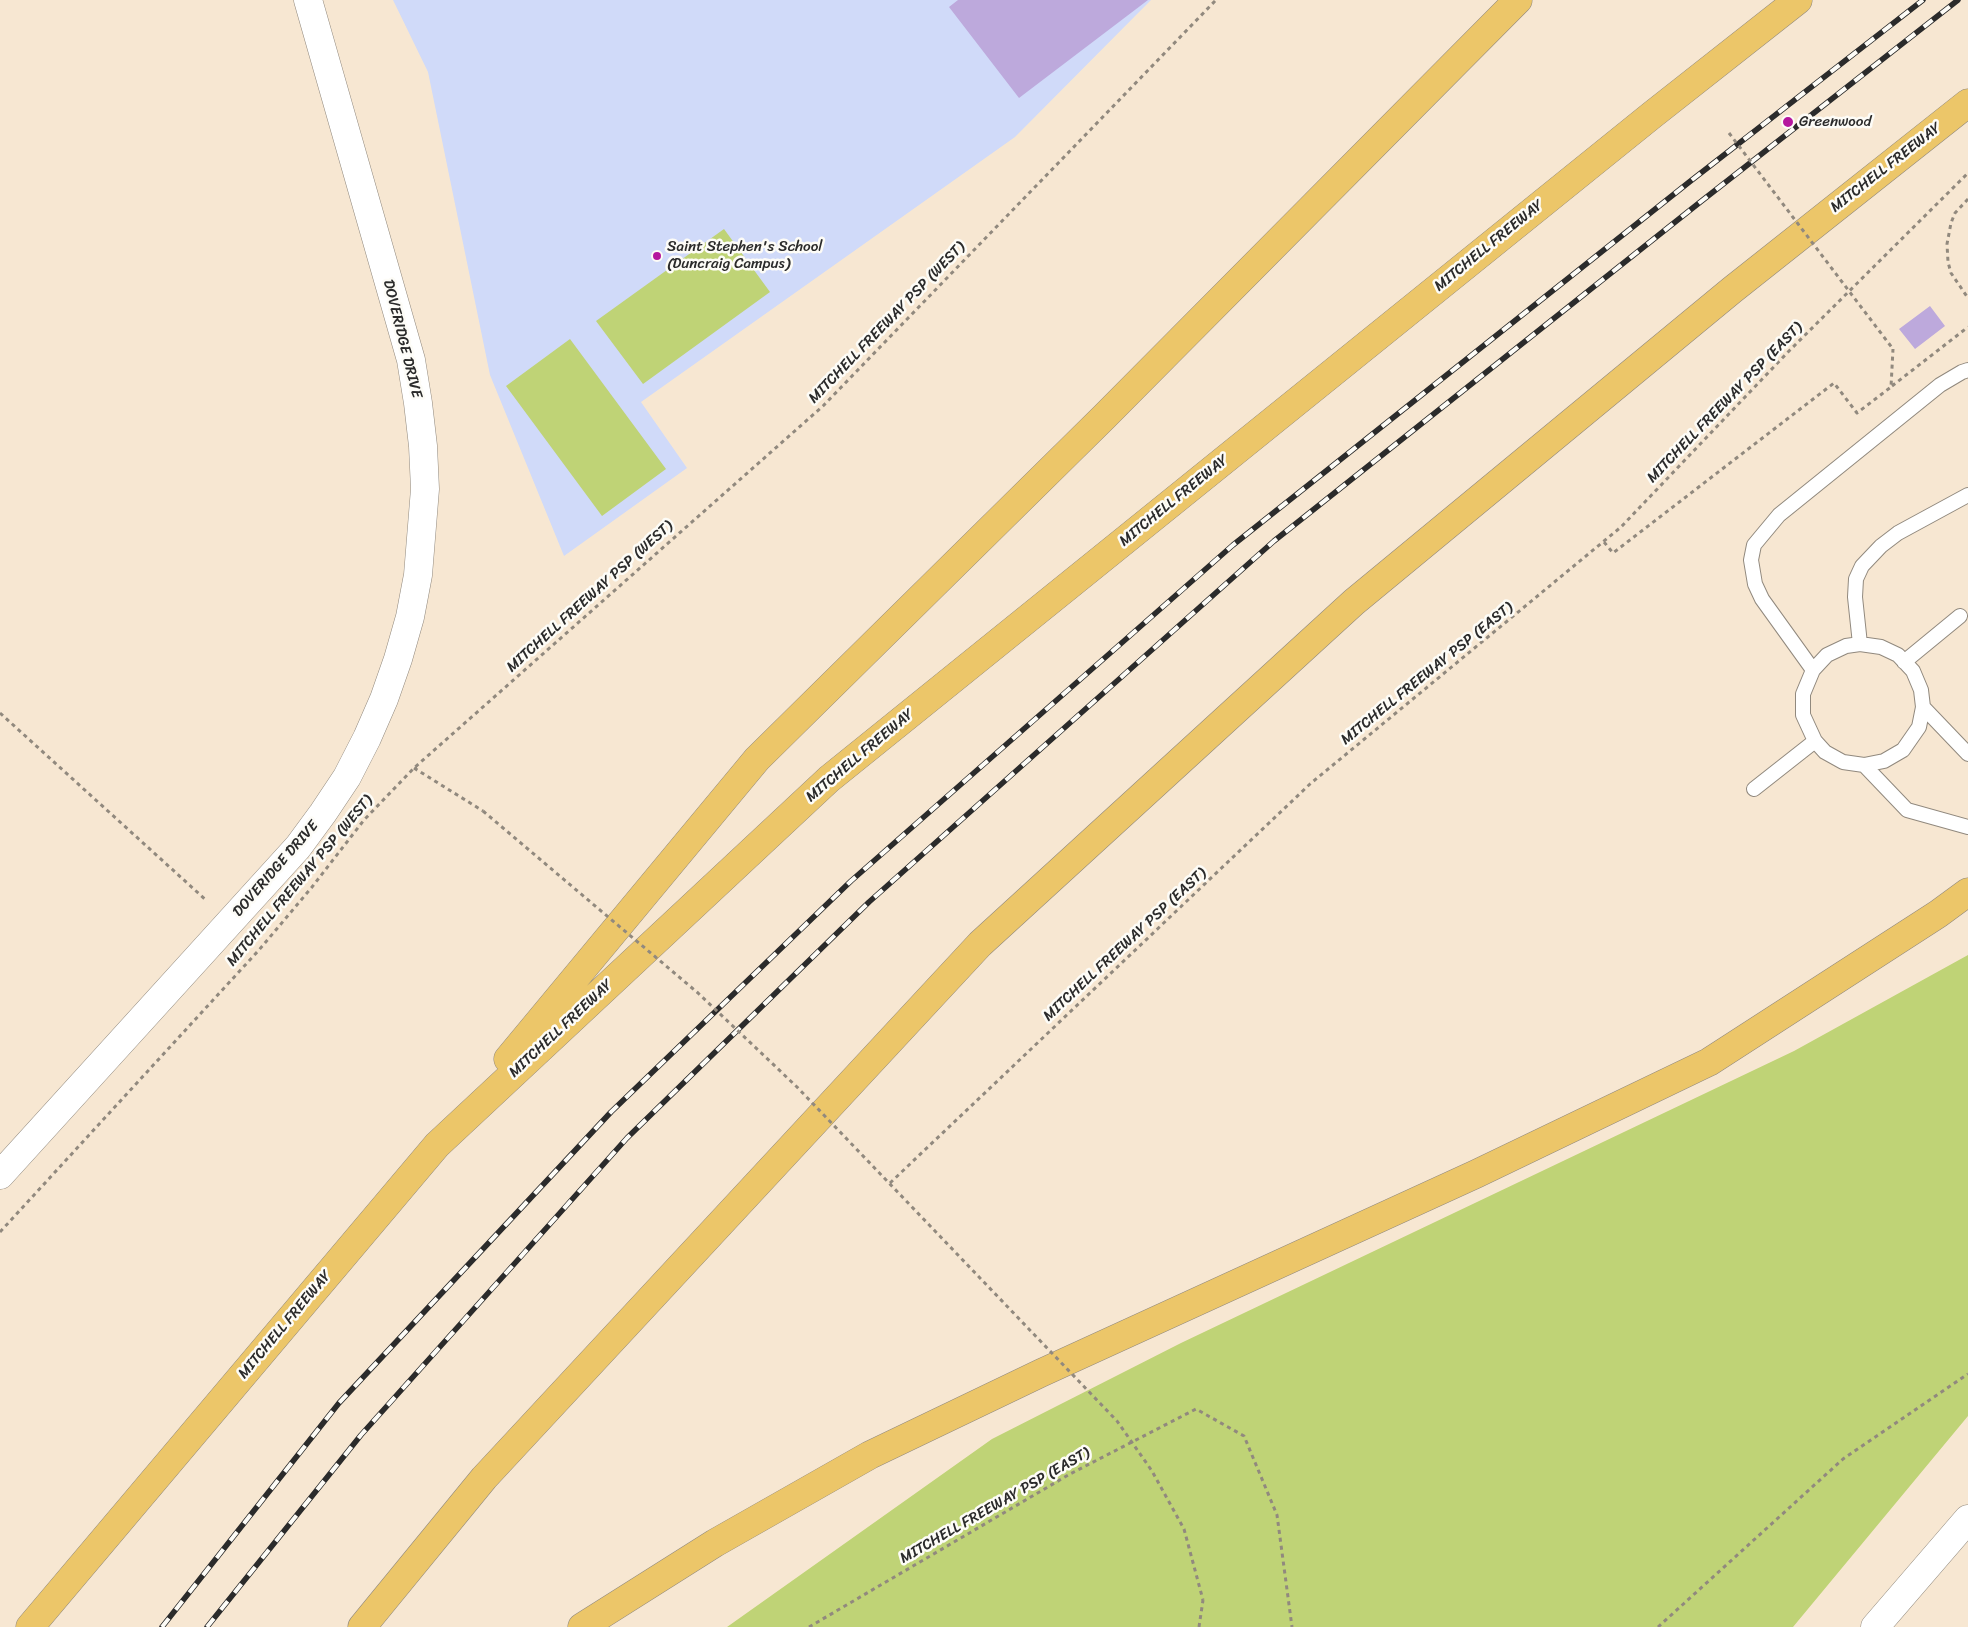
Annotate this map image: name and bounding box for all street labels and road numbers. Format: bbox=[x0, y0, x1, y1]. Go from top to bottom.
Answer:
street label: MITCHELL FREEWAY bbox=[1827, 119, 1945, 217]
street label: MITCHELL FREEWAY bbox=[1431, 197, 1547, 295]
street label: MITCHELL FREEWAY PSP (WEST) bbox=[805, 239, 969, 407]
street label: DOVERIDGE DRIVE bbox=[379, 278, 425, 400]
street label: MITCHELL FREEWAY PSP (EAST) bbox=[1643, 319, 1807, 487]
street label: MITCHELL FREEWAY bbox=[1116, 452, 1232, 550]
street label: MITCHELL FREEWAY PSP (WEST) bbox=[503, 518, 677, 676]
street label: MITCHELL FREEWAY PSP (EAST) bbox=[1337, 599, 1517, 749]
street label: MITCHELL FREEWAY bbox=[802, 706, 918, 806]
street label: MITCHELL FREEWAY PSP (WEST) bbox=[223, 792, 377, 970]
street label: DOVERIDGE DRIVE bbox=[229, 817, 323, 921]
street label: MITCHELL FREEWAY PSP (EAST) bbox=[1040, 865, 1210, 1025]
street label: MITCHELL FREEWAY bbox=[505, 976, 617, 1082]
street label: MITCHELL FREEWAY bbox=[235, 1267, 335, 1383]
street label: MITCHELL FREEWAY PSP (EAST) bbox=[897, 1444, 1093, 1568]

